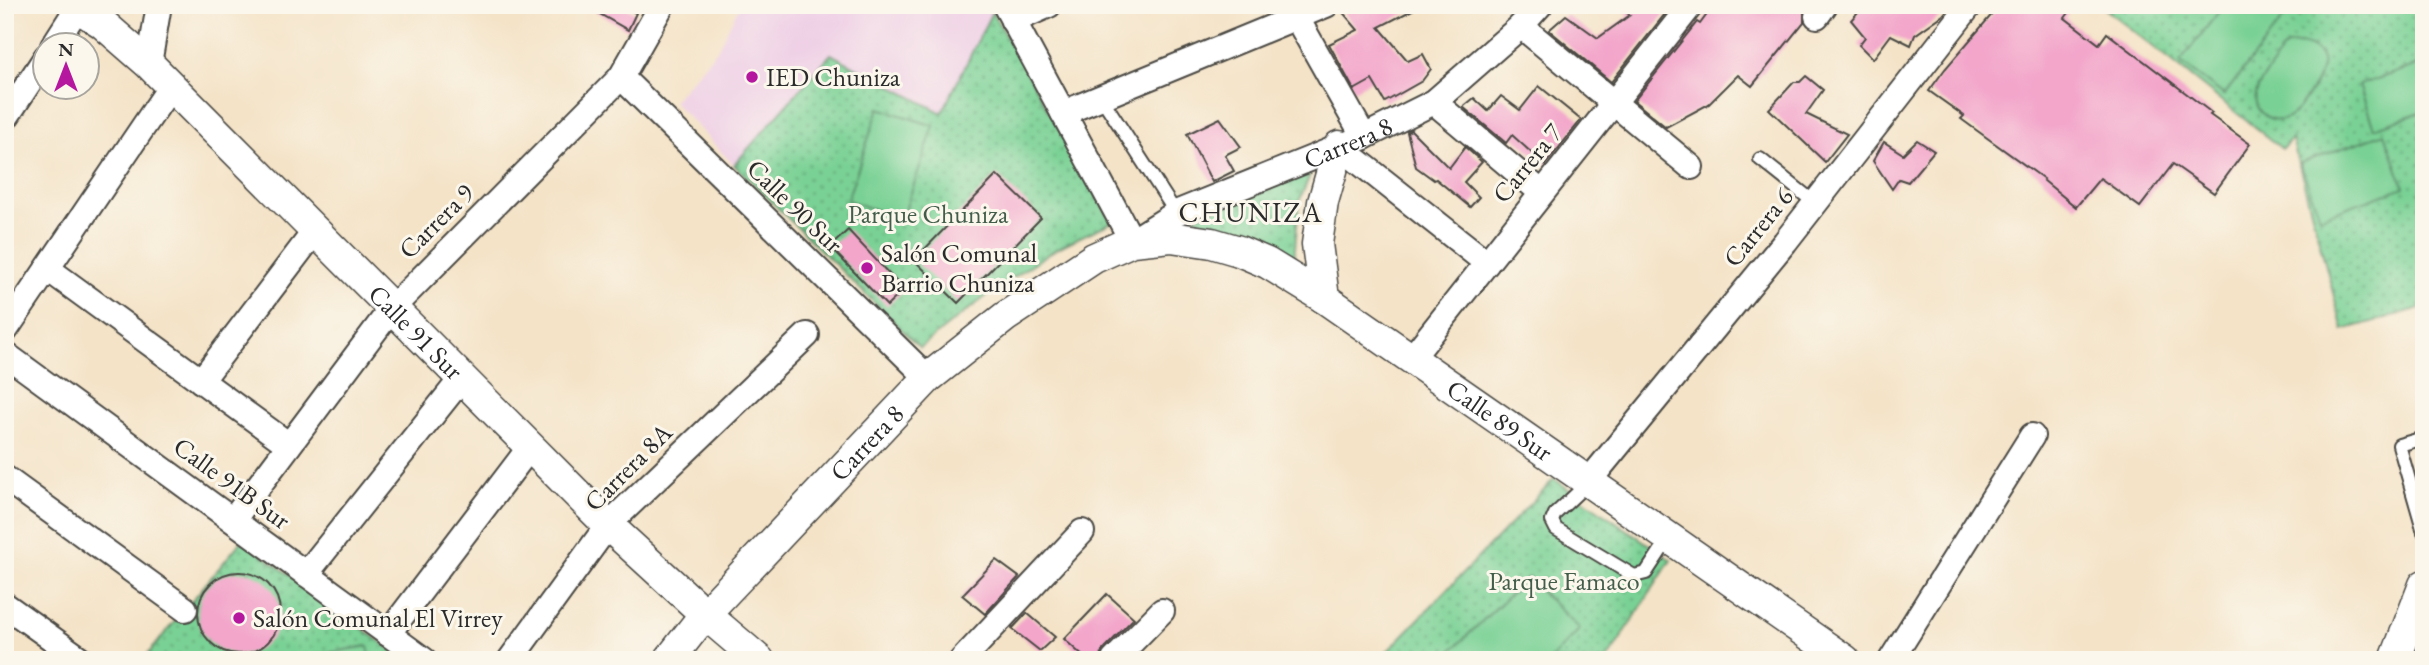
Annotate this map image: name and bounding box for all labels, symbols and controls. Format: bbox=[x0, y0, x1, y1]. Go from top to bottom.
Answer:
north arrow bbox=[32, 32, 102, 102]
text: N bbox=[58, 37, 74, 62]
place label: IED Chuniza bbox=[766, 60, 901, 94]
marker: IED Chuniza bbox=[744, 69, 760, 85]
street label: Carrera 8 bbox=[1299, 109, 1398, 177]
street label: Carrera 7 bbox=[1484, 116, 1570, 210]
street label: Calle 90 Sur bbox=[740, 152, 851, 261]
street label: Carrera 9 bbox=[391, 176, 481, 266]
street label: Carrera 6 bbox=[1715, 180, 1801, 274]
district label: CHUNIZA bbox=[1178, 194, 1324, 230]
park label: Parque Chuniza bbox=[848, 197, 1009, 231]
place label: Salón Comunal Barrio Chuniza bbox=[881, 236, 1037, 300]
marker: Salón Comunal Barrio Chuniza bbox=[859, 260, 875, 276]
street label: Calle 91 Sur bbox=[361, 277, 471, 387]
street label: Calle 89 Sur bbox=[1440, 372, 1560, 469]
street label: Carrera 8 bbox=[822, 397, 911, 488]
street label: Carrera 8A bbox=[577, 415, 680, 518]
street label: Calle 91B Sur bbox=[167, 429, 297, 537]
park label: Parque Famaco bbox=[1488, 564, 1640, 598]
place label: Salón Comunal El Virrey bbox=[253, 601, 503, 635]
marker: Salón Comunal El Virrey bbox=[231, 610, 247, 626]

